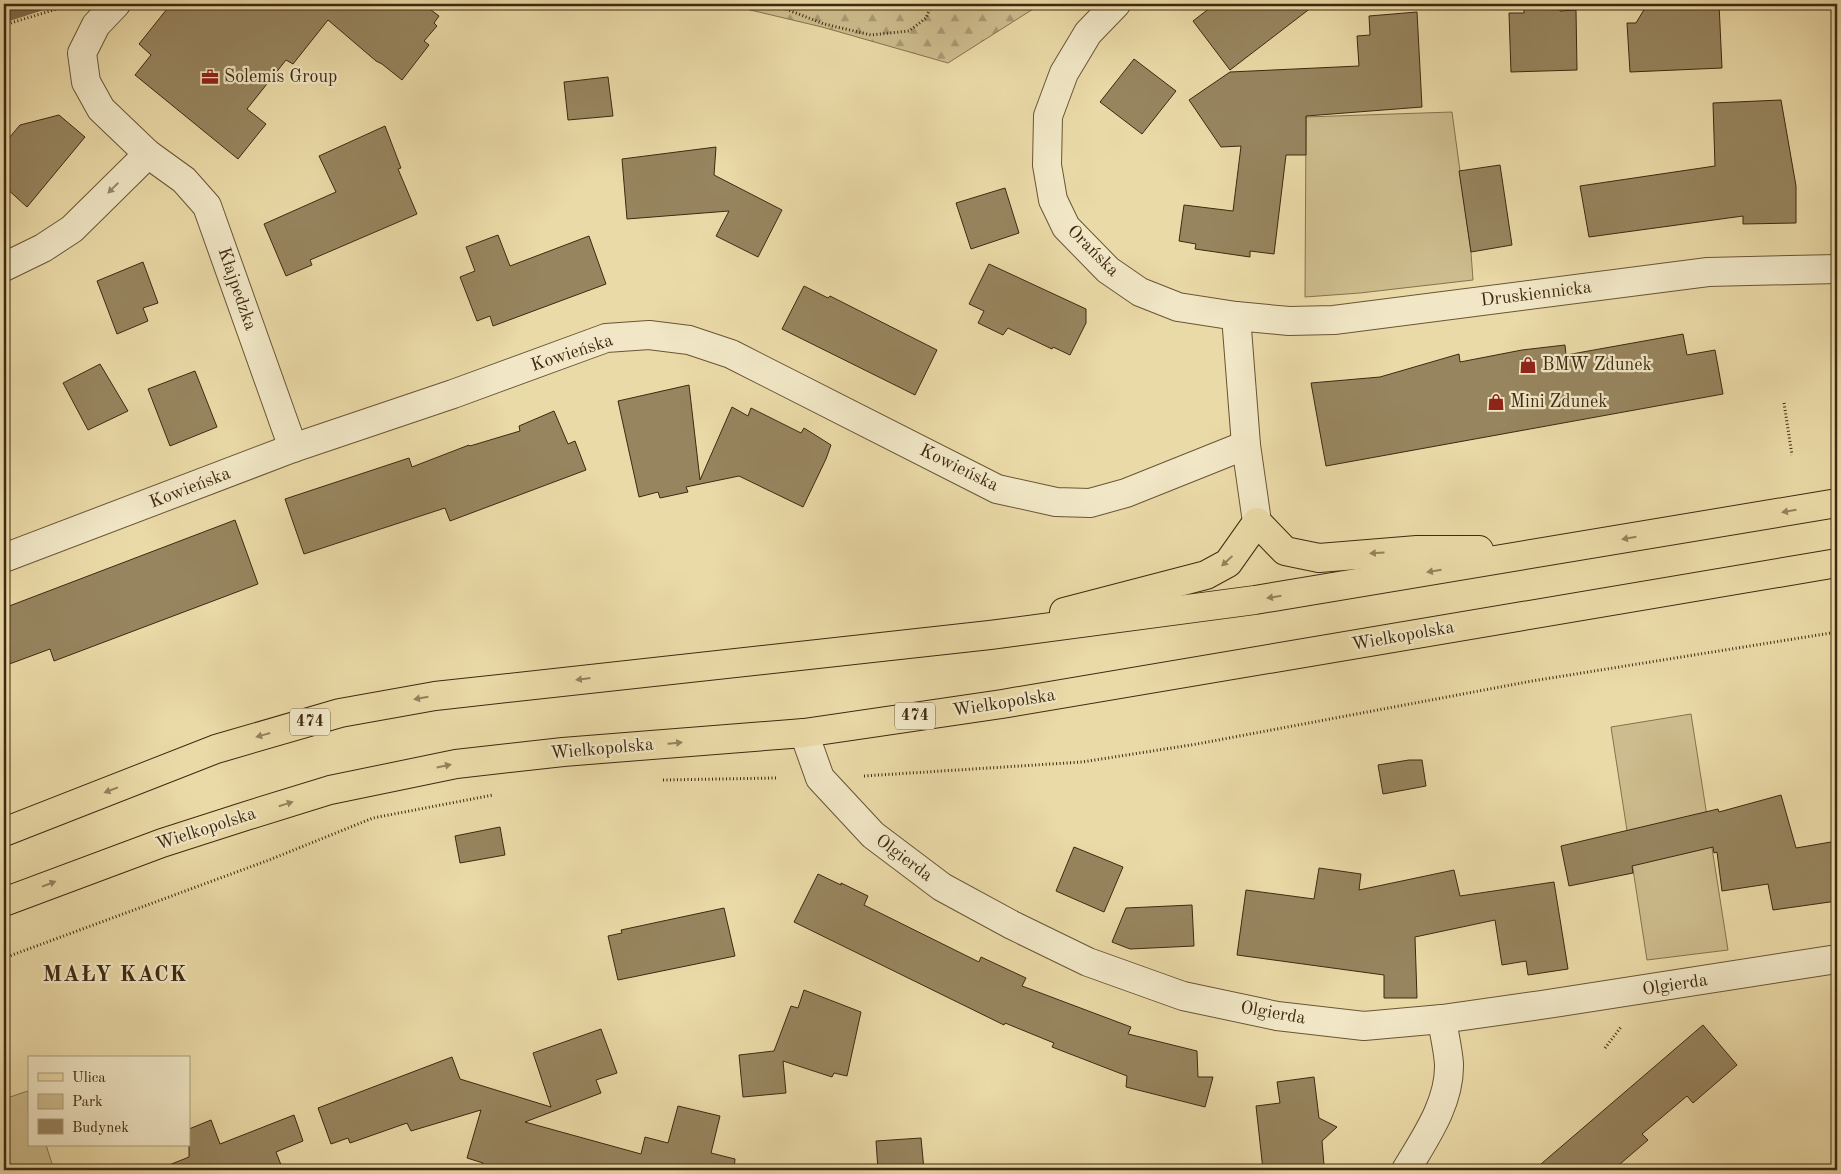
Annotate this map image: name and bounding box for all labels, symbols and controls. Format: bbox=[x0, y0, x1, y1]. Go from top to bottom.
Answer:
office icon: Solemis Group bbox=[200, 67, 220, 87]
place label: Solemis Group bbox=[224, 68, 337, 86]
one-way arrow bbox=[107, 182, 119, 194]
street label: Orańska bbox=[1064, 222, 1122, 280]
street label: Kłajpedzka bbox=[214, 245, 260, 333]
street label: Druskiennicka bbox=[1479, 278, 1593, 310]
street label: Kowieńska bbox=[529, 331, 615, 375]
shop icon: BMW Zdunek bbox=[1518, 355, 1538, 375]
place label: BMW Zdunek bbox=[1542, 356, 1652, 374]
shop icon: Mini Zdunek bbox=[1486, 392, 1506, 412]
place label: Mini Zdunek bbox=[1510, 393, 1608, 411]
street label: Kowieńska bbox=[917, 441, 1001, 495]
street label: Kowieńska bbox=[147, 464, 233, 512]
one-way arrow bbox=[1781, 507, 1797, 515]
one-way arrow bbox=[1621, 535, 1637, 543]
one-way arrow bbox=[1369, 550, 1385, 558]
one-way arrow bbox=[1221, 555, 1233, 567]
one-way arrow bbox=[1426, 567, 1442, 575]
one-way arrow bbox=[1266, 594, 1282, 602]
street label: Wielkopolska bbox=[1350, 618, 1456, 654]
one-way arrow bbox=[574, 675, 590, 683]
street label: Wielkopolska bbox=[951, 686, 1057, 720]
one-way arrow bbox=[413, 695, 429, 703]
road number: 474 bbox=[895, 702, 935, 729]
road number: 474 bbox=[290, 709, 330, 736]
one-way arrow bbox=[256, 732, 271, 740]
street label: Wielkopolska bbox=[549, 735, 655, 762]
one-way arrow bbox=[667, 739, 683, 747]
one-way arrow bbox=[436, 762, 451, 770]
one-way arrow bbox=[104, 787, 118, 795]
one-way arrow bbox=[278, 799, 293, 807]
street label: Wielkopolska bbox=[154, 804, 258, 854]
street label: Olgierda bbox=[872, 831, 936, 885]
one-way arrow bbox=[42, 880, 56, 888]
district label: MAŁY KACK bbox=[43, 964, 187, 986]
street label: Olgierda bbox=[1641, 971, 1709, 999]
street label: Olgierda bbox=[1239, 998, 1307, 1028]
legend bbox=[28, 1056, 190, 1146]
text: Ulica bbox=[72, 1071, 106, 1086]
text: Park bbox=[72, 1095, 103, 1110]
text: Budynek bbox=[72, 1121, 129, 1136]

